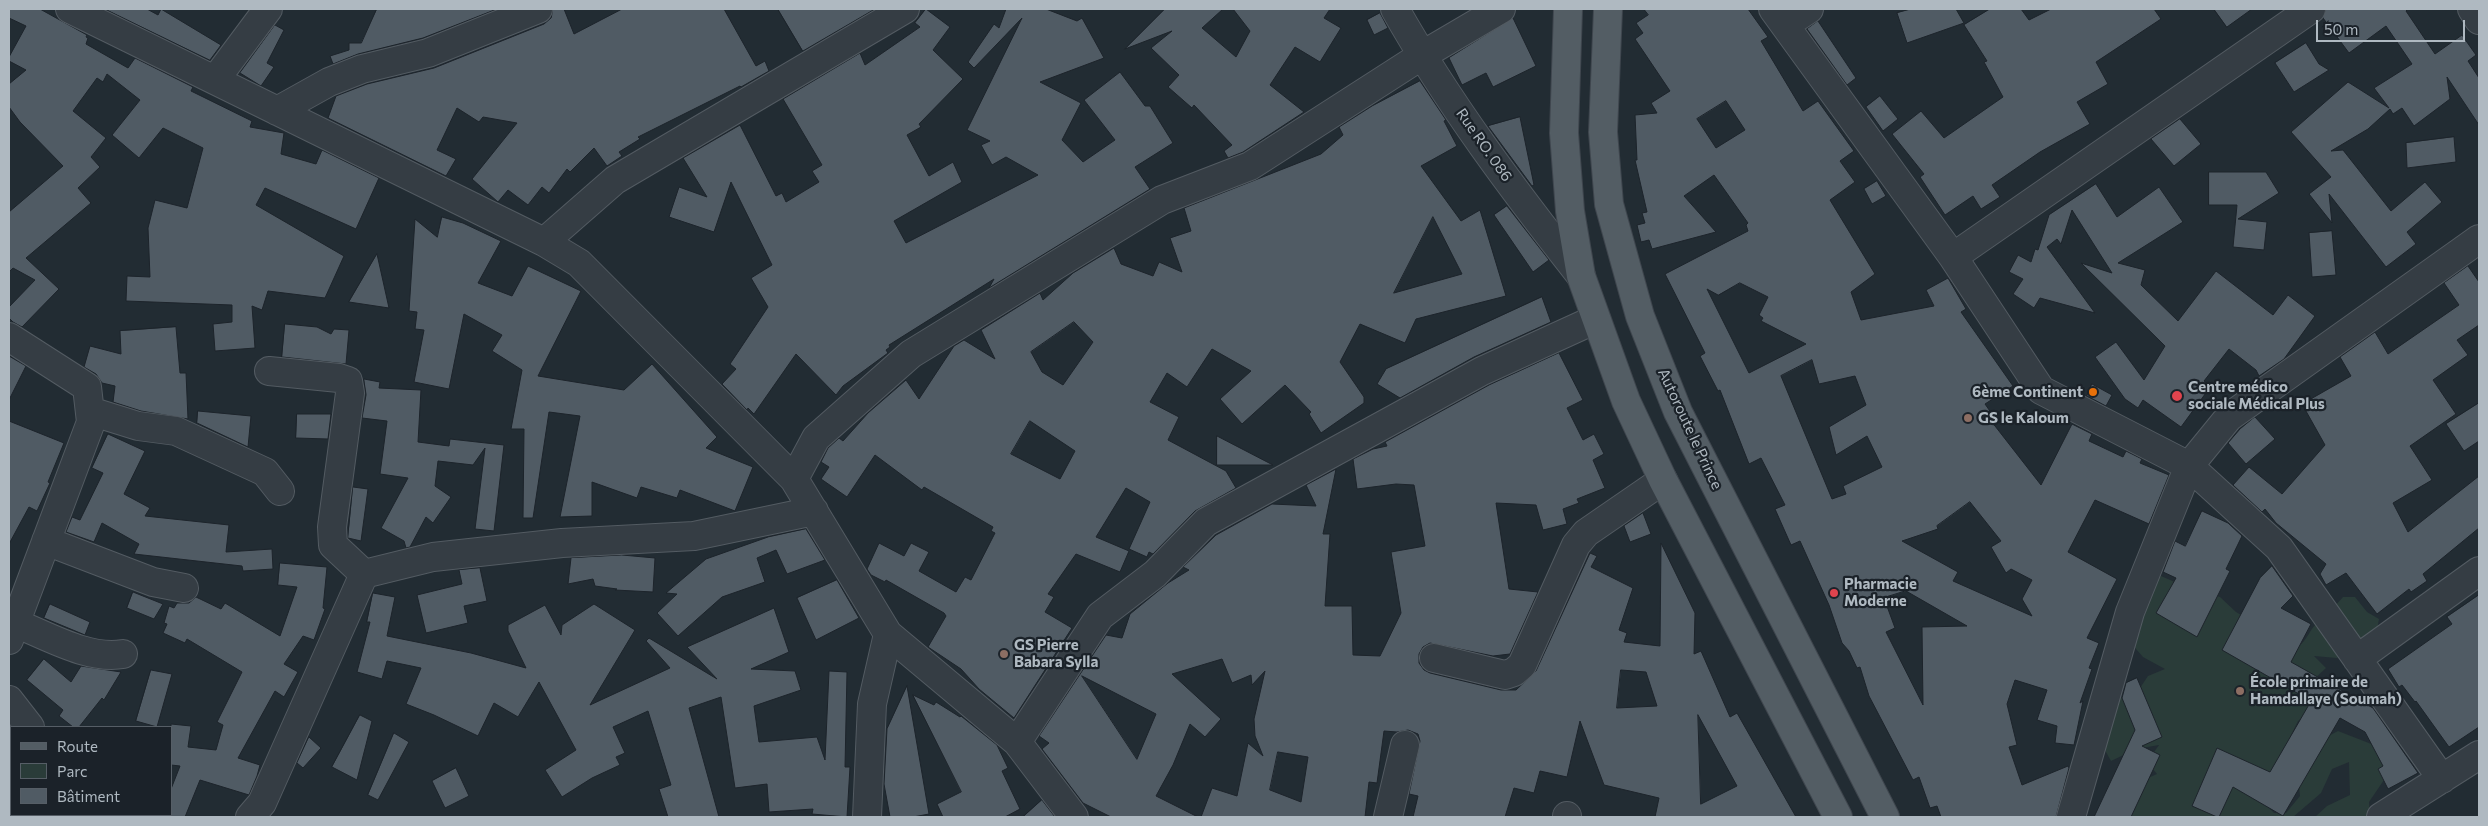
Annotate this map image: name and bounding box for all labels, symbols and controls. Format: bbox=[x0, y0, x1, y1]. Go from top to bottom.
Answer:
scale bar bbox=[2318, 10, 2467, 42]
text: 50 m bbox=[2324, 20, 2358, 38]
street label: Rue RO. 086 bbox=[1452, 105, 1516, 185]
street label: Autoroute le Prince bbox=[1654, 366, 1726, 492]
place label: Centre médico sociale Médical Plus bbox=[2188, 378, 2325, 413]
place label: 6ème Continent bbox=[1972, 383, 2083, 401]
marker: 6ème Continent bbox=[2087, 386, 2099, 398]
marker: Centre médico sociale Médical Plus bbox=[2170, 389, 2184, 403]
place label: GS le Kaloum bbox=[1978, 409, 2069, 427]
marker: GS le Kaloum bbox=[1962, 412, 1974, 424]
place label: Pharmacie Moderne bbox=[1844, 575, 1917, 610]
marker: Pharmacie Moderne bbox=[1828, 587, 1840, 599]
place label: GS Pierre Babara Sylla bbox=[1014, 636, 1098, 671]
marker: GS Pierre Babara Sylla bbox=[998, 648, 1010, 660]
place label: École primaire de Hamdallaye (Soumah) bbox=[2250, 673, 2402, 708]
marker: École primaire de Hamdallaye (Soumah) bbox=[2234, 685, 2246, 697]
legend bbox=[10, 726, 172, 816]
text: Route bbox=[57, 737, 98, 755]
text: Parc bbox=[57, 762, 87, 780]
text: Bâtiment bbox=[57, 787, 120, 805]

